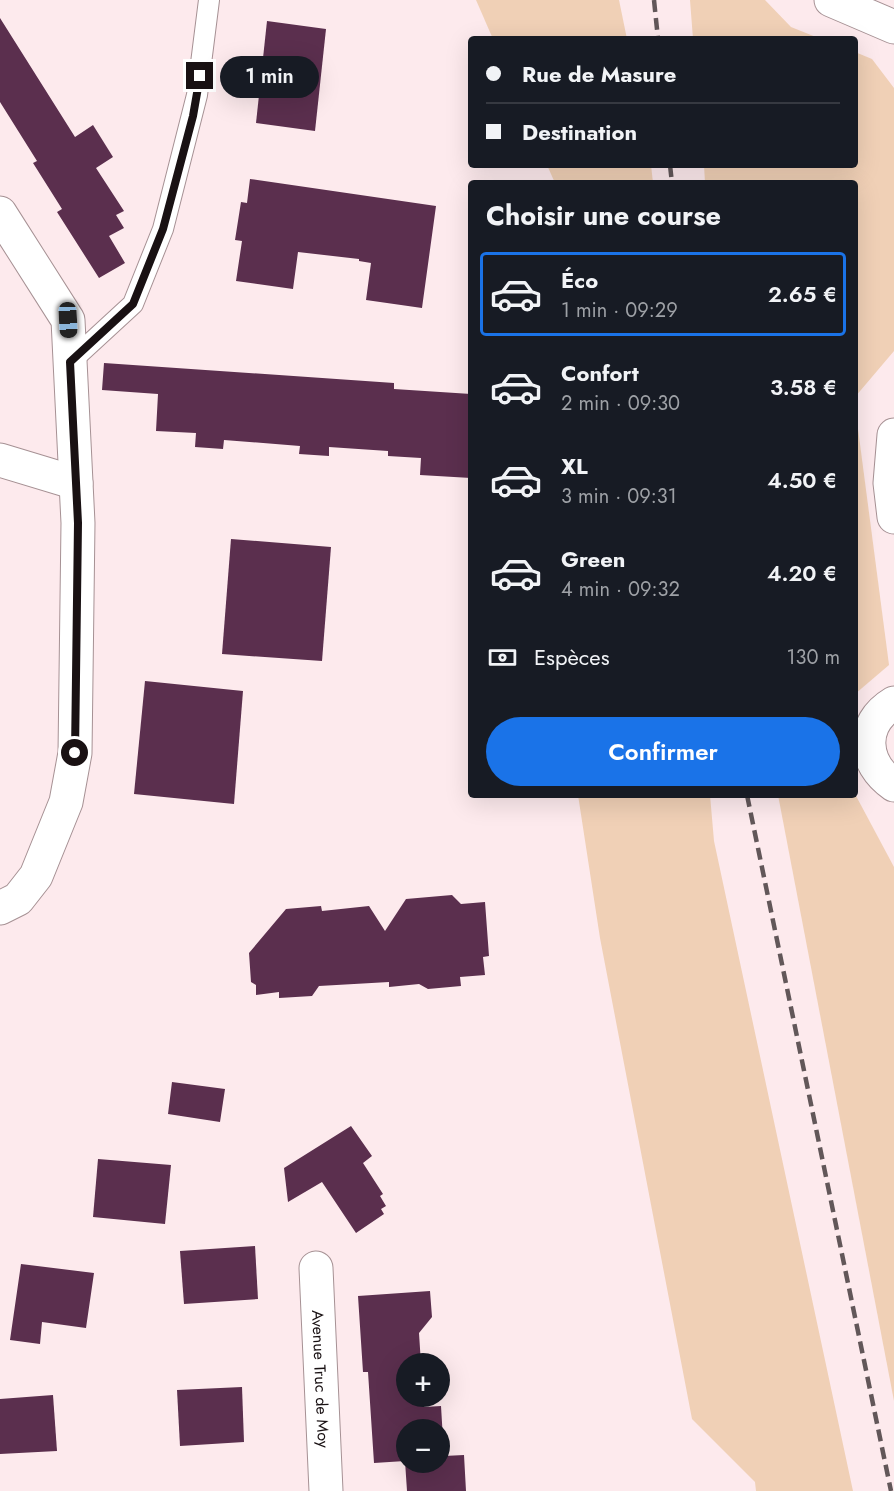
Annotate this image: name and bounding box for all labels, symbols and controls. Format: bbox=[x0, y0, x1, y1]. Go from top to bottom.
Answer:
callout: 1 min bbox=[221, 55, 320, 97]
text: Rue de Masure bbox=[522, 58, 676, 90]
route end bbox=[186, 62, 213, 89]
text: 1 min bbox=[245, 62, 294, 91]
text: Destination bbox=[522, 116, 637, 148]
text: Choisir une course bbox=[486, 196, 721, 235]
text: Éco bbox=[561, 264, 598, 296]
icon: car bbox=[489, 267, 543, 321]
text: 2.65 € bbox=[768, 278, 837, 310]
text: 1 min · 09:29 bbox=[561, 296, 678, 325]
car bbox=[58, 302, 78, 338]
text: Confort bbox=[561, 357, 639, 389]
icon: car bbox=[489, 360, 543, 414]
text: 3.58 € bbox=[770, 371, 837, 403]
text: 2 min · 09:30 bbox=[561, 389, 680, 418]
text: XL bbox=[561, 450, 588, 482]
icon: car bbox=[489, 453, 543, 507]
text: 4.50 € bbox=[767, 464, 837, 496]
text: 3 min · 09:31 bbox=[561, 482, 677, 511]
text: Green bbox=[561, 543, 625, 575]
icon: car bbox=[489, 546, 543, 600]
text: 4.20 € bbox=[767, 557, 837, 589]
text: 4 min · 09:32 bbox=[561, 575, 680, 604]
icon: cash bbox=[486, 641, 519, 674]
text: Espèces bbox=[534, 641, 610, 673]
text: 130 m bbox=[786, 643, 840, 672]
button: Confirmer bbox=[486, 717, 840, 786]
route start bbox=[61, 739, 88, 766]
street label: Avenue Truc de Moy bbox=[306, 1309, 335, 1449]
map controls bbox=[396, 1353, 450, 1473]
button: + bbox=[396, 1353, 450, 1407]
button: − bbox=[396, 1419, 450, 1473]

